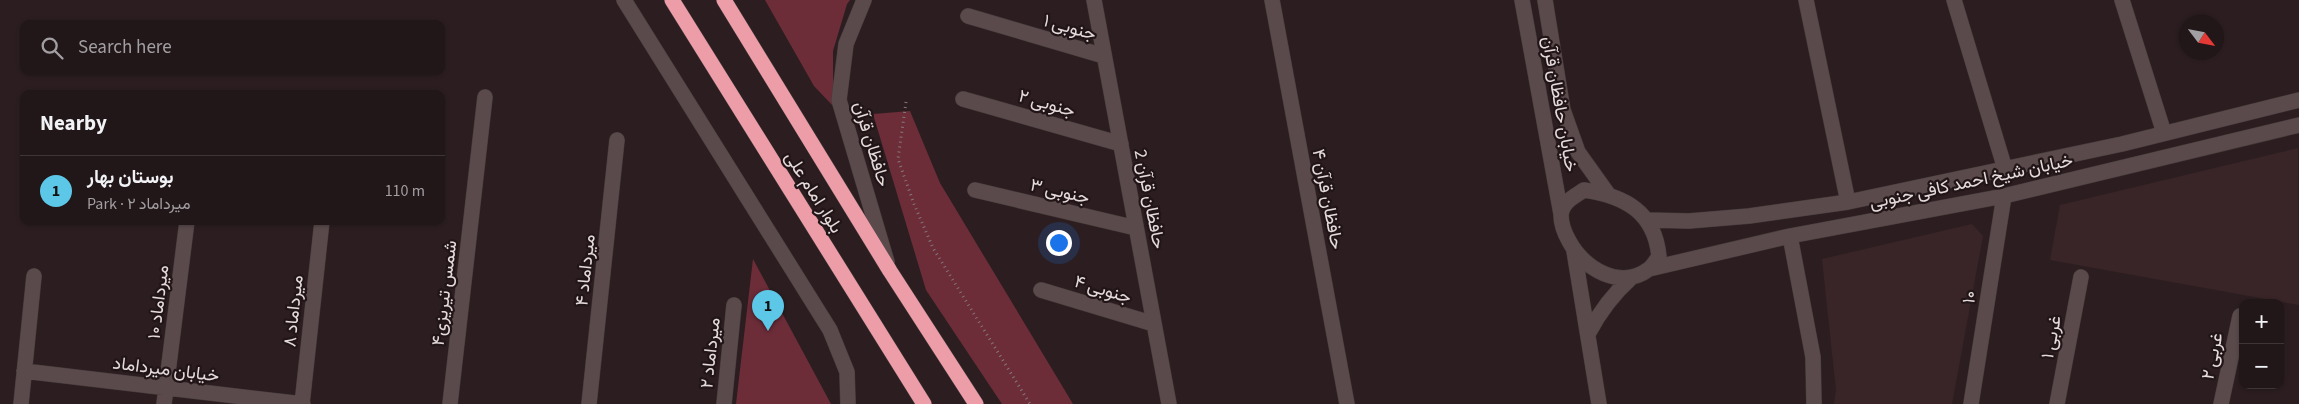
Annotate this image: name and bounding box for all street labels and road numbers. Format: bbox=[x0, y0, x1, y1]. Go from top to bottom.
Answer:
street label: جنوبی ۱ bbox=[1041, 8, 1099, 47]
street label: خیابان حافظان قرآن bbox=[1535, 34, 1584, 174]
street label: جنوبی ۲ bbox=[1016, 83, 1078, 123]
street label: حافظان قرآن bbox=[847, 98, 896, 190]
street label: بلوار امام علی bbox=[778, 146, 849, 238]
street label: حافظان قرآن 2 bbox=[1128, 147, 1171, 251]
street label: حافظان قرآن ۴ bbox=[1306, 147, 1349, 251]
street label: خیابان شیخ احمد کافی جنوبی bbox=[1867, 148, 2075, 215]
street label: جنوبی ۳ bbox=[1028, 173, 1092, 210]
street label: میرداماد ۴ bbox=[569, 233, 602, 307]
street label: شمس تیریزی۴ bbox=[426, 239, 463, 347]
street label: میرداماد ۱۰ bbox=[142, 264, 175, 341]
street label: جنوبی ۴ bbox=[1071, 269, 1135, 310]
street label: میرداماد ۸ bbox=[277, 274, 310, 348]
street label: ۱۰ bbox=[1956, 289, 1983, 305]
street label: ۱ غربی bbox=[2035, 313, 2068, 361]
street label: میرداماد ۲ bbox=[694, 316, 727, 390]
street label: ۲ غربی bbox=[2195, 330, 2230, 382]
street label: خیابان میرداماد bbox=[111, 351, 221, 388]

